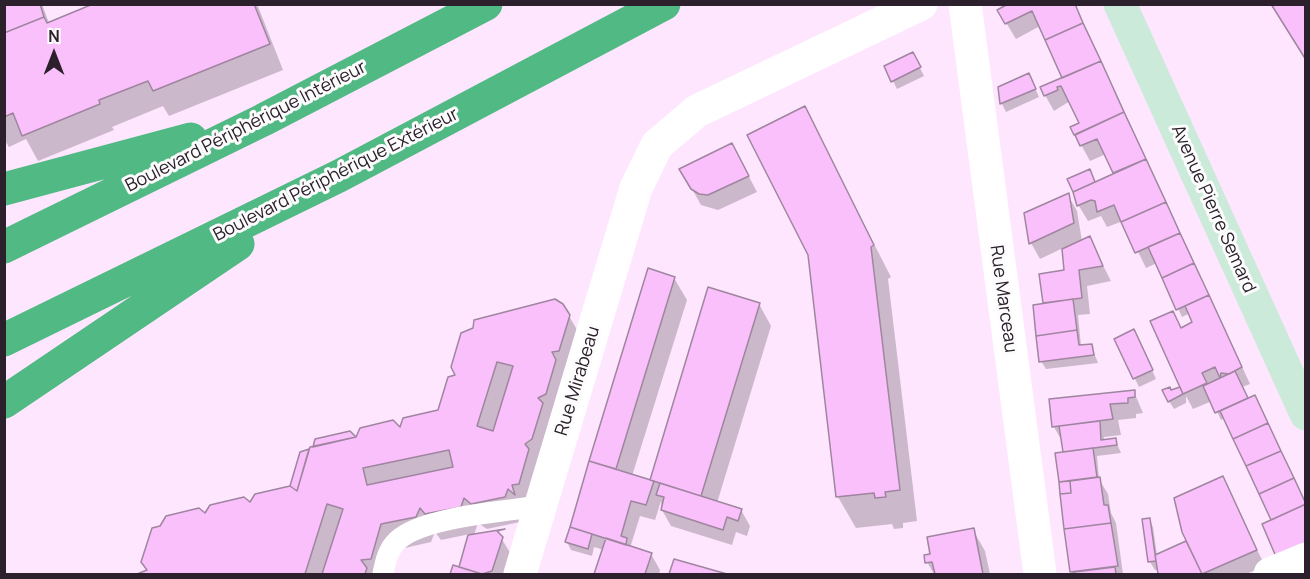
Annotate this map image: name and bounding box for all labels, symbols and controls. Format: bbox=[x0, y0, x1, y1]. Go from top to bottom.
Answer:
north arrow bbox=[24, 24, 84, 84]
text: N bbox=[48, 25, 60, 47]
street label: Boulevard Périphérique Intérieur bbox=[122, 57, 370, 197]
street label: Boulevard Périphérique Extérieur bbox=[210, 104, 462, 246]
street label: Avenue Pierre Semard bbox=[1166, 122, 1260, 296]
street label: Rue Marceau bbox=[985, 244, 1021, 354]
street label: Rue Mirabeau bbox=[551, 324, 605, 438]

